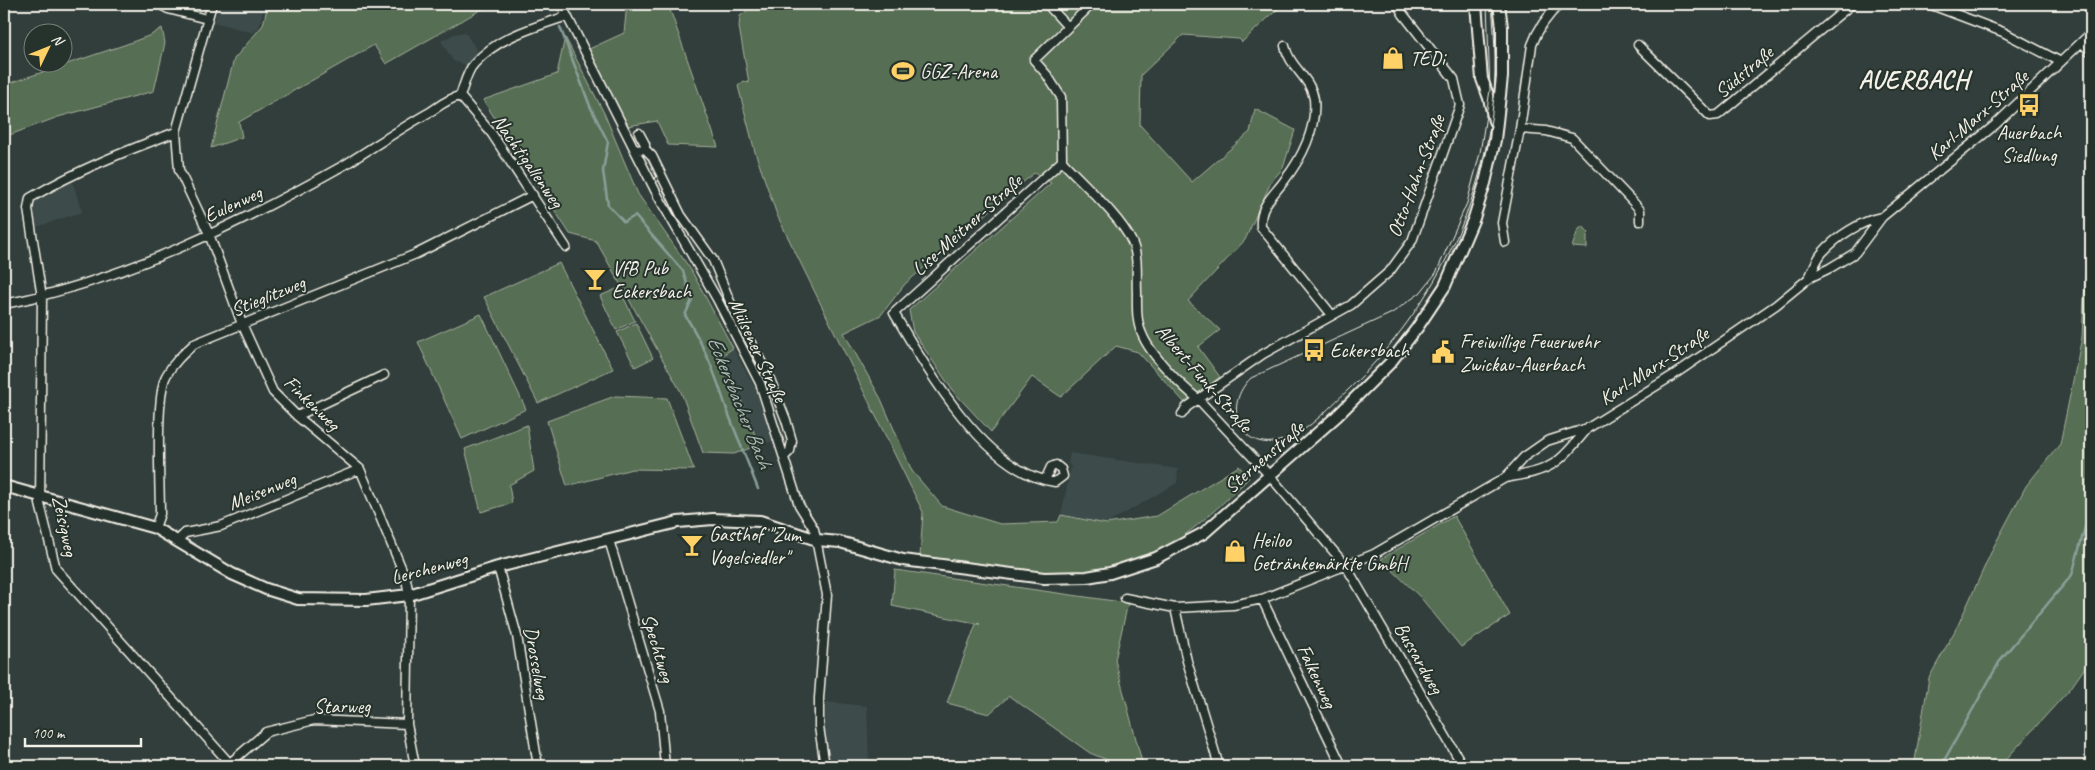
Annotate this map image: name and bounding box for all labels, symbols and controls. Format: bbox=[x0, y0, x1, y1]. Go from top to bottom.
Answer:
north arrow bbox=[22, 22, 72, 72]
text: N bbox=[48, 31, 68, 50]
street label: Südstraße bbox=[1710, 39, 1779, 104]
shop icon: TEDi bbox=[1380, 45, 1406, 71]
place label: TEDi bbox=[1410, 46, 1447, 71]
sports icon: GGZ-Arena bbox=[890, 58, 916, 84]
place label: GGZ-Arena bbox=[920, 59, 999, 84]
street label: Karl-Marx-Straße bbox=[1922, 63, 2035, 166]
district label: AUERBACH bbox=[1859, 64, 1973, 96]
bus stop icon: Auerbach Siedlung bbox=[2016, 92, 2042, 118]
street label: Nachtigallenweg bbox=[487, 109, 571, 214]
street label: Otto-Hahn-Straße bbox=[1381, 110, 1451, 241]
place label: Auerbach Siedlung bbox=[1997, 120, 2063, 168]
street label: Lise-Meitner-Straße bbox=[907, 168, 1028, 281]
street label: Eulenweg bbox=[200, 179, 267, 228]
place label: VfB Pub Eckersbach bbox=[612, 256, 693, 304]
bar icon: VfB Pub Eckersbach bbox=[582, 266, 608, 292]
street label: Stieglitzweg bbox=[227, 269, 310, 322]
street label: Mülsener Straße bbox=[723, 294, 794, 407]
street label: Albert-Funk-Straße bbox=[1150, 319, 1259, 438]
street label: Karl-Marx-Straße bbox=[1594, 320, 1715, 411]
place label: Freiwillige Feuerwehr Zwickau-Auerbach bbox=[1460, 329, 1601, 377]
water label: Eckersbacher Bach bbox=[702, 332, 779, 474]
bus stop icon: Eckersbach bbox=[1301, 337, 1327, 363]
place label: Eckersbach bbox=[1330, 338, 1411, 363]
public building icon: Freiwillige Feuerwehr Zwickau-Auerbach bbox=[1430, 339, 1456, 365]
street label: Finkenweg bbox=[279, 370, 347, 437]
street label: Sternenstraße bbox=[1219, 414, 1310, 499]
street label: Meisenweg bbox=[224, 466, 300, 516]
street label: Zeisigweg bbox=[46, 493, 84, 560]
place label: Gasthof "Zum Vogelsiedler" bbox=[709, 522, 803, 570]
place label: Heiloo Getränkemärkte GmbH bbox=[1252, 528, 1410, 576]
bar icon: Gasthof "Zum Vogelsiedler" bbox=[679, 532, 705, 558]
shop icon: Heiloo Getränkemärkte GmbH bbox=[1222, 538, 1248, 564]
street label: Lerchenweg bbox=[388, 545, 472, 590]
street label: Spechtweg bbox=[636, 611, 681, 687]
street label: Bussardweg bbox=[1389, 618, 1450, 700]
street label: Drosselweg bbox=[518, 625, 556, 703]
street label: Falkenweg bbox=[1291, 640, 1343, 714]
street label: Starweg bbox=[314, 694, 371, 719]
scale bar bbox=[25, 715, 141, 747]
text: 100 m bbox=[32, 724, 66, 743]

